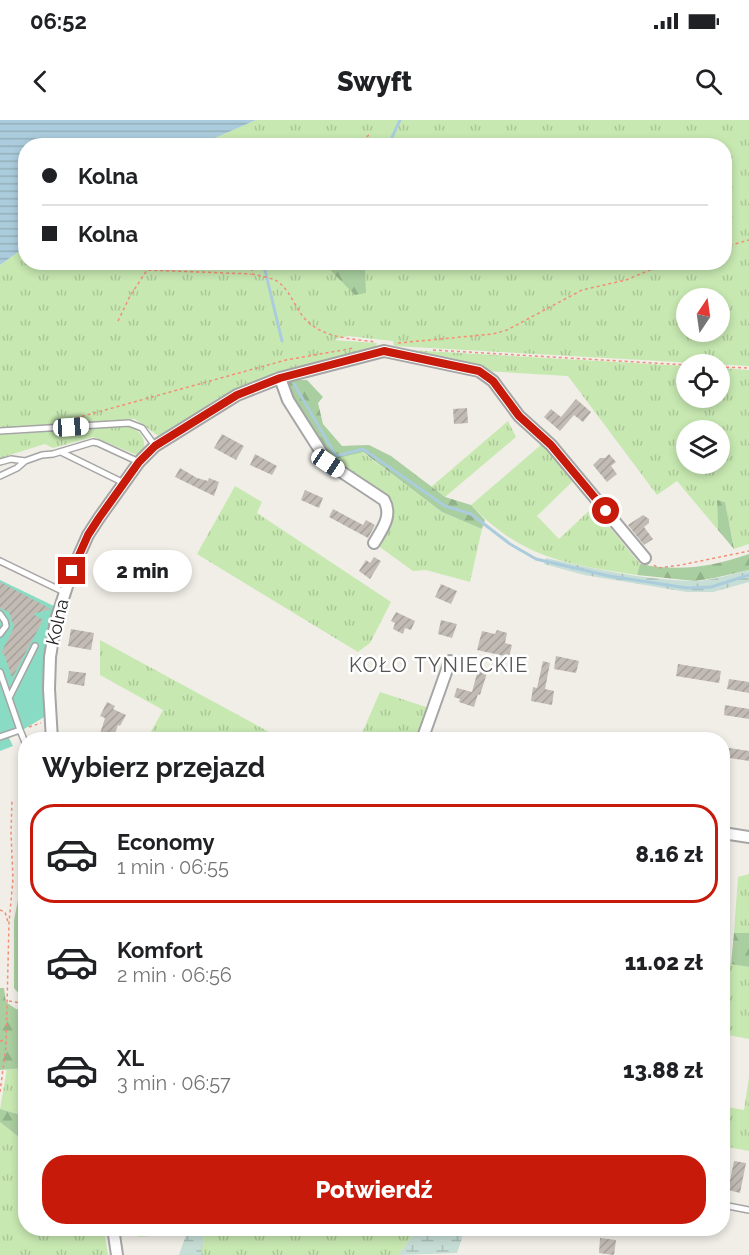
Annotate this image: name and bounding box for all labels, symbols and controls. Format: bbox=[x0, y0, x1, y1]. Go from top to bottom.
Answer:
text: 06:52 bbox=[30, 8, 87, 34]
icon: back bbox=[24, 65, 57, 98]
icon: search bbox=[692, 65, 725, 98]
text: Swyft bbox=[337, 66, 412, 97]
text: Kolna bbox=[78, 163, 138, 189]
text: Kolna bbox=[78, 221, 138, 247]
north arrow bbox=[676, 288, 730, 342]
map controls bbox=[676, 288, 730, 474]
button: locate bbox=[676, 354, 730, 408]
car bbox=[52, 417, 90, 437]
button: layers bbox=[676, 420, 730, 474]
car bbox=[308, 445, 348, 481]
route start bbox=[592, 497, 619, 524]
callout: 2 min bbox=[93, 550, 192, 592]
route end bbox=[58, 557, 85, 584]
text: 2 min bbox=[116, 559, 169, 583]
street label: Kolna bbox=[41, 597, 73, 647]
district label: KOŁO TYNIECKIE bbox=[349, 653, 529, 677]
text: Wybierz przejazd bbox=[42, 752, 265, 783]
icon: car bbox=[45, 827, 99, 881]
text: Economy bbox=[117, 829, 215, 855]
text: 8.16 zł bbox=[636, 841, 703, 867]
text: 1 min · 06:55 bbox=[117, 855, 229, 879]
icon: car bbox=[45, 935, 99, 989]
text: Komfort bbox=[117, 937, 203, 963]
text: 11.02 zł bbox=[625, 949, 703, 975]
text: 2 min · 06:56 bbox=[117, 963, 232, 987]
icon: car bbox=[45, 1043, 99, 1097]
text: XL bbox=[117, 1045, 144, 1071]
text: 13.88 zł bbox=[623, 1057, 703, 1083]
text: 3 min · 06:57 bbox=[117, 1071, 231, 1095]
button: Potwierdź bbox=[42, 1155, 706, 1224]

